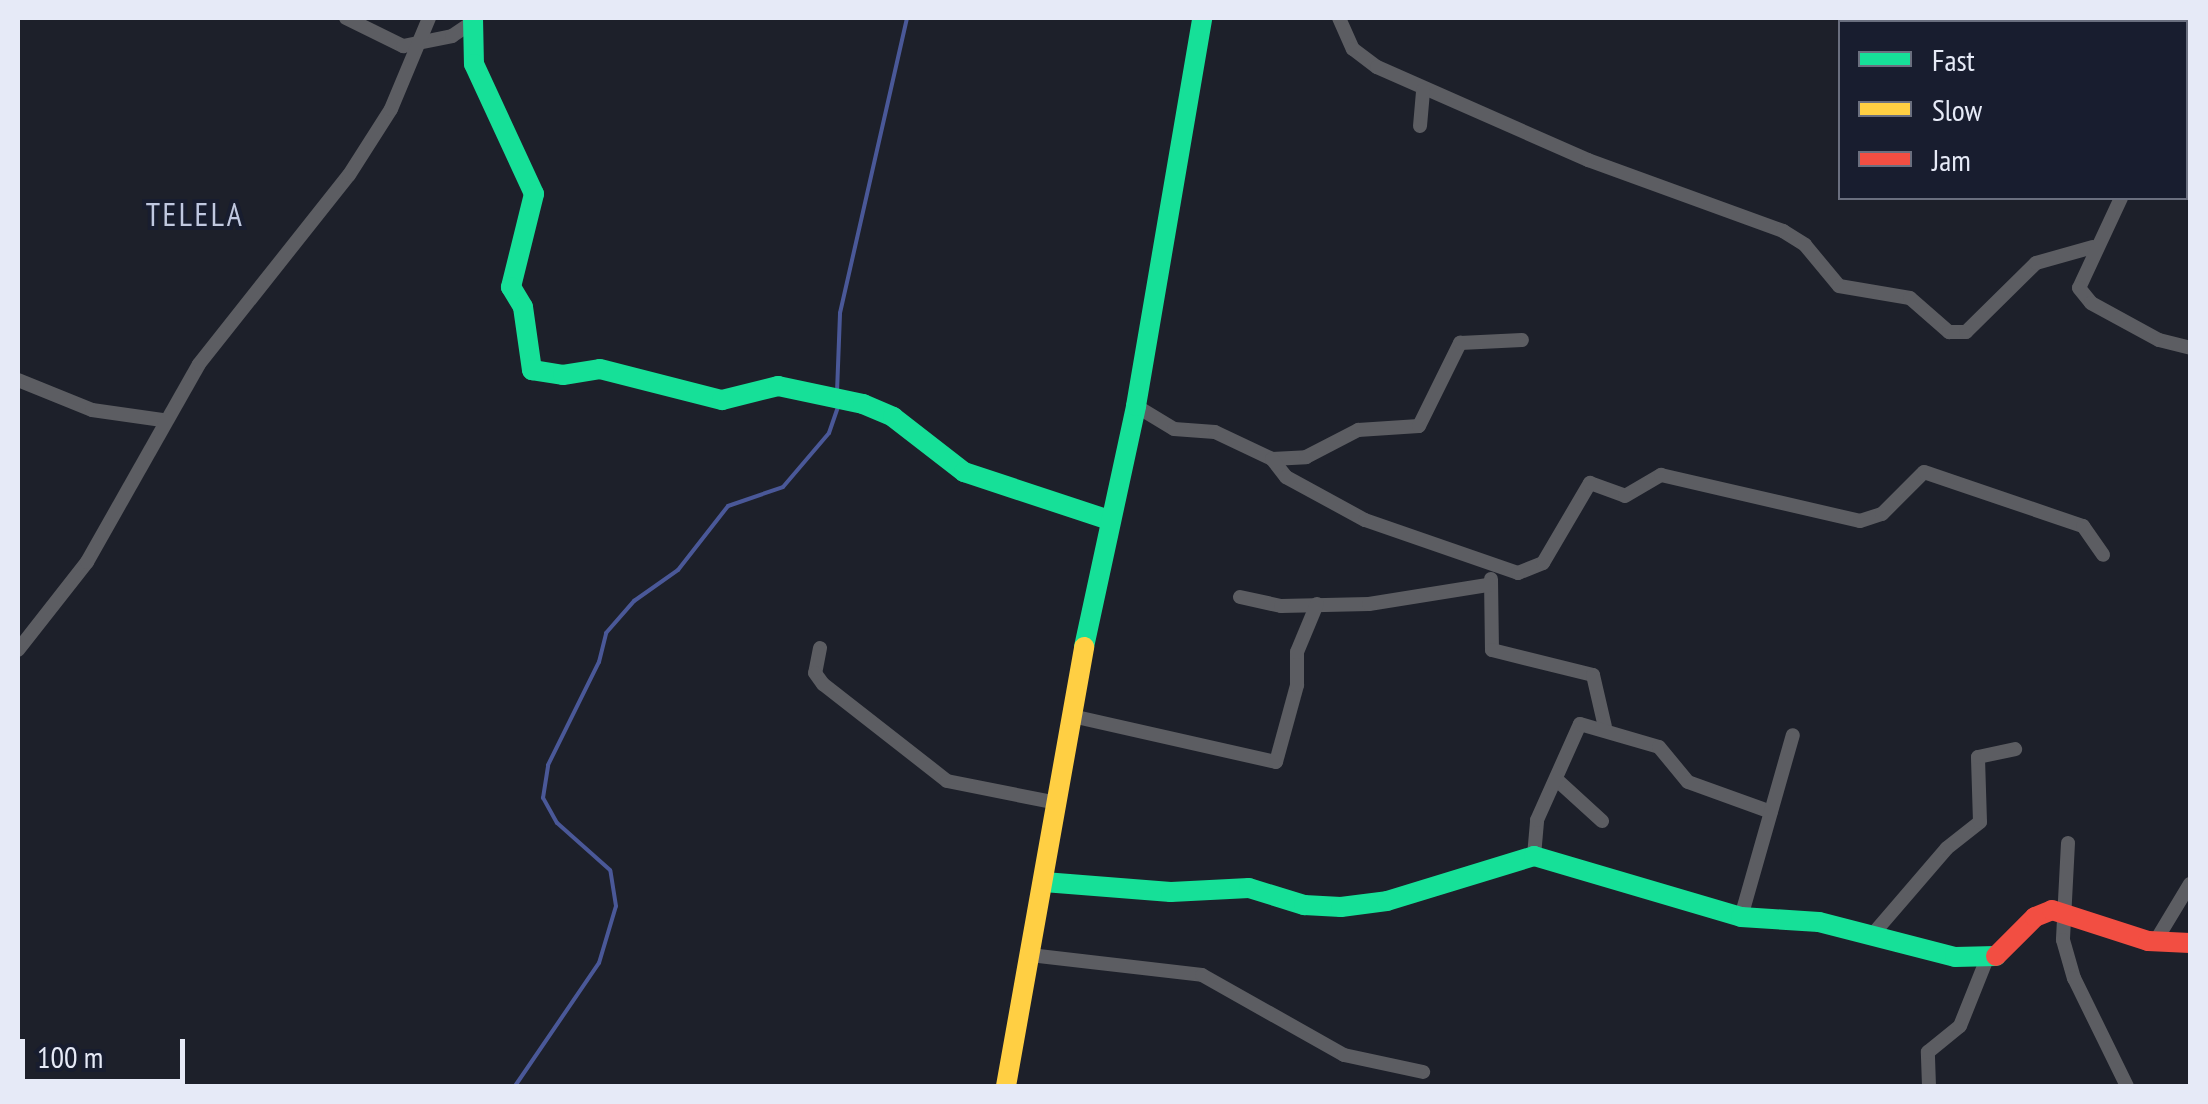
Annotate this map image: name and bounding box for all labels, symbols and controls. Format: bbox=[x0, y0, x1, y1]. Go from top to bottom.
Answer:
legend bbox=[1838, 20, 2188, 200]
text: Fast bbox=[1932, 40, 1975, 79]
text: Slow bbox=[1932, 90, 1982, 129]
text: Jam bbox=[1932, 140, 1971, 179]
district label: TELELA bbox=[146, 195, 244, 233]
scale bar bbox=[25, 1019, 190, 1081]
text: 100 m bbox=[37, 1037, 103, 1076]

